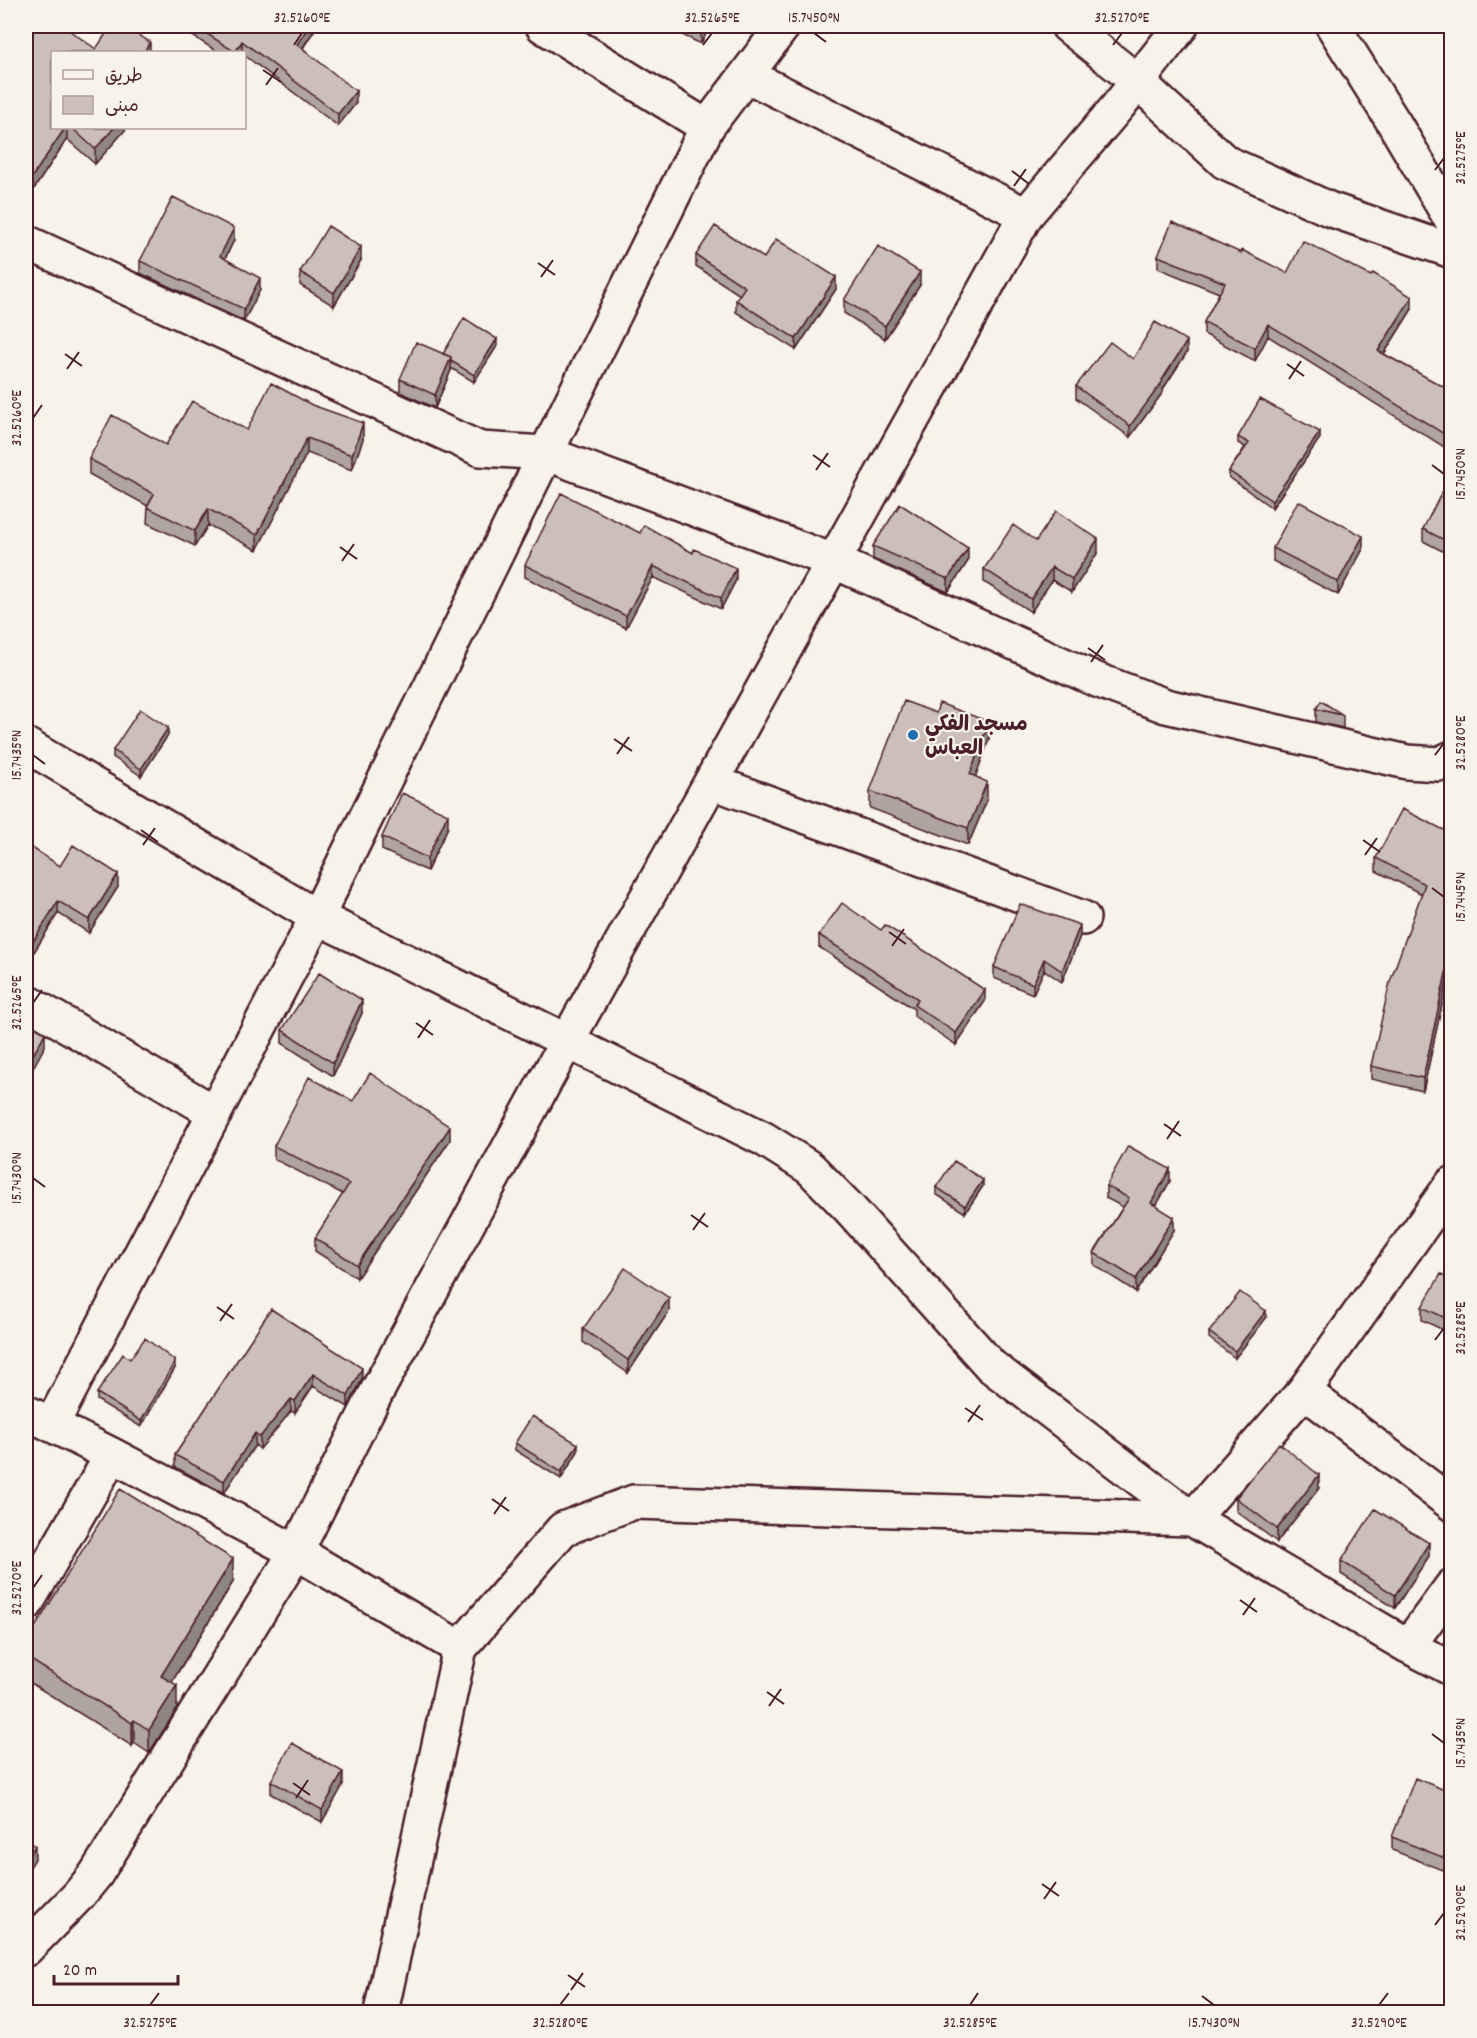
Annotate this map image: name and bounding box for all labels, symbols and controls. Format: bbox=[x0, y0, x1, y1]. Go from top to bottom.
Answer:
text: 32.5260°E bbox=[274, 8, 330, 30]
text: 32.5265°E bbox=[684, 8, 740, 30]
text: 15.7450°N bbox=[788, 8, 840, 30]
text: 32.5270°E bbox=[1095, 8, 1150, 30]
legend bbox=[51, 51, 246, 129]
text: طريق bbox=[105, 65, 143, 90]
text: مبنى bbox=[105, 95, 139, 120]
text: 32.5275°E bbox=[1451, 131, 1473, 185]
text: 32.5260°E bbox=[7, 390, 29, 446]
text: 15.7450°N bbox=[1451, 448, 1473, 500]
place label: مسجد الفكي العباس bbox=[925, 711, 1028, 765]
text: 32.5280°E bbox=[1451, 715, 1473, 771]
marker: مسجد الفكي العباس bbox=[906, 728, 920, 742]
text: 15.7435°N bbox=[7, 730, 29, 780]
text: 15.7445°N bbox=[1451, 872, 1473, 922]
text: 32.5265°E bbox=[7, 975, 29, 1031]
text: 15.7430°N bbox=[7, 1152, 29, 1204]
text: 32.5285°E bbox=[1451, 1301, 1473, 1355]
text: 32.5270°E bbox=[7, 1560, 29, 1615]
text: 15.7435°N bbox=[1451, 1718, 1473, 1768]
text: 32.5290°E bbox=[1451, 1885, 1473, 1941]
scale bar bbox=[54, 1948, 178, 1986]
text: 20 m bbox=[63, 1959, 97, 1984]
text: 32.5275°E bbox=[123, 2013, 177, 2035]
text: 32.5280°E bbox=[532, 2013, 588, 2035]
text: 32.5285°E bbox=[943, 2013, 997, 2035]
text: 15.7430°N bbox=[1188, 2013, 1240, 2035]
text: 32.5290°E bbox=[1351, 2013, 1407, 2035]

